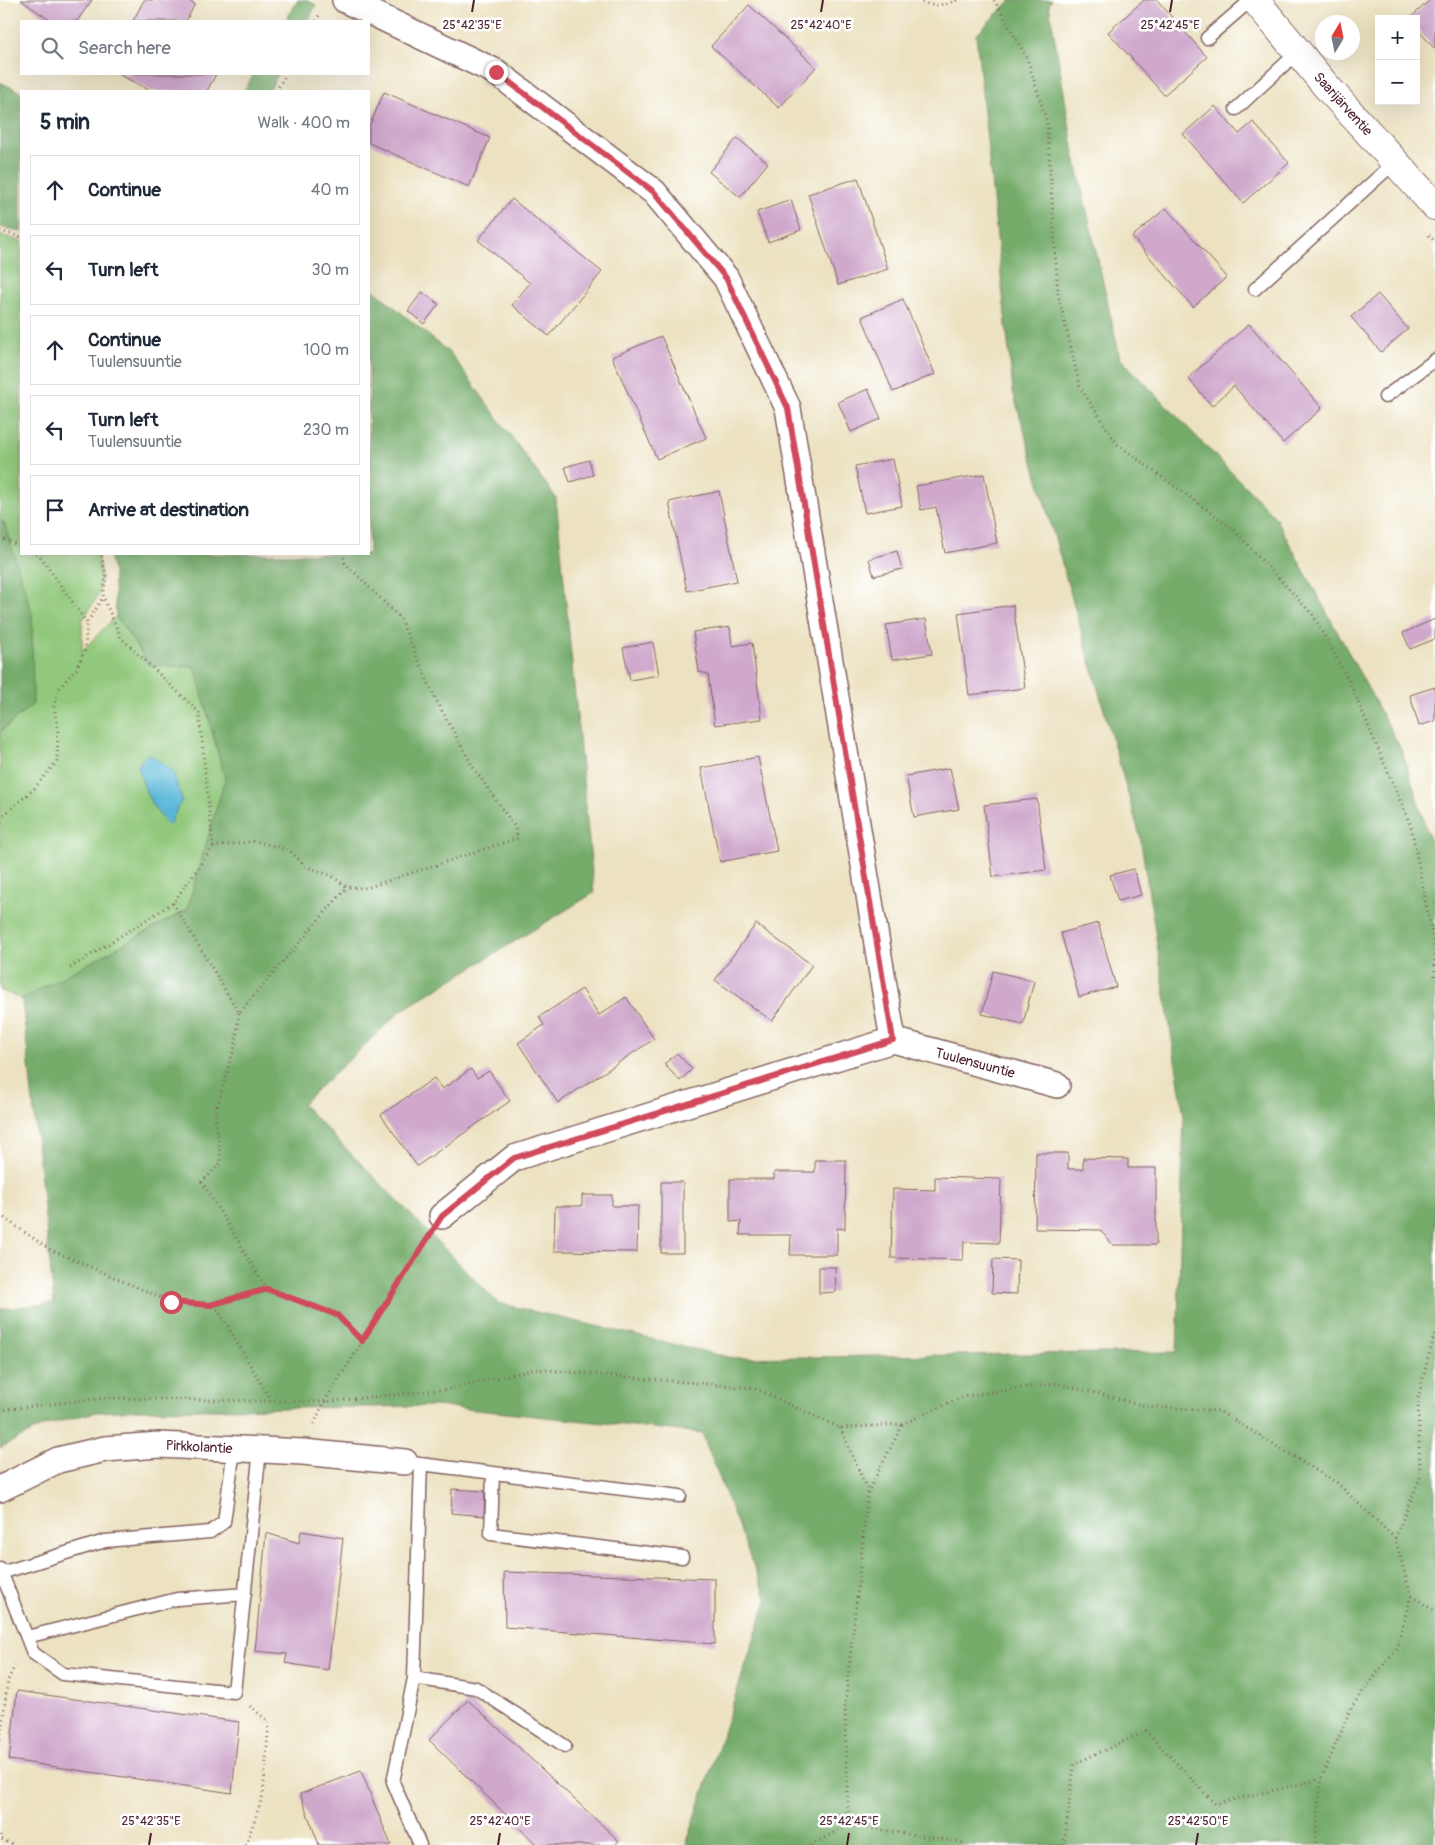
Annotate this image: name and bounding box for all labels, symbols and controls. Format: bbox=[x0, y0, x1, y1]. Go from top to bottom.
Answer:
north arrow bbox=[1315, 15, 1360, 60]
map controls bbox=[1375, 15, 1420, 105]
button: + bbox=[1375, 15, 1420, 60]
text: 25°42'35"E bbox=[443, 18, 501, 33]
text: 25°42'40"E bbox=[791, 18, 851, 33]
text: 25°42'45"E bbox=[1140, 18, 1200, 33]
search box bbox=[20, 20, 370, 75]
icon: search bbox=[38, 34, 66, 62]
text: Search here bbox=[78, 36, 171, 60]
button: − bbox=[1375, 60, 1420, 105]
route end bbox=[485, 61, 508, 84]
street label: Saarijärventie bbox=[1310, 69, 1376, 139]
text: 5 min bbox=[40, 109, 90, 136]
text: Walk · 400 m bbox=[257, 113, 350, 133]
icon: ahead bbox=[41, 176, 69, 204]
text: Continue bbox=[88, 178, 161, 202]
text: 40 m bbox=[311, 180, 349, 200]
icon: left bbox=[41, 256, 69, 284]
text: Turn left bbox=[88, 258, 158, 282]
text: 30 m bbox=[311, 260, 349, 280]
text: Continue bbox=[88, 328, 161, 352]
icon: ahead bbox=[41, 336, 69, 364]
text: 100 m bbox=[303, 340, 349, 360]
text: Tuulensuuntie bbox=[88, 352, 182, 372]
text: Turn left bbox=[88, 408, 158, 432]
icon: left bbox=[41, 416, 69, 444]
text: 230 m bbox=[303, 420, 349, 440]
text: Tuulensuuntie bbox=[88, 432, 182, 452]
icon: arrive bbox=[41, 496, 69, 524]
text: Arrive at destination bbox=[88, 498, 249, 522]
street label: Tuulensuuntie bbox=[933, 1044, 1017, 1082]
route start bbox=[160, 1291, 183, 1314]
street label: Pirkkolantie bbox=[165, 1437, 233, 1457]
text: 25°42'35"E bbox=[122, 1814, 180, 1829]
text: 25°42'40"E bbox=[470, 1814, 530, 1829]
text: 25°42'45"E bbox=[819, 1814, 879, 1829]
text: 25°42'50"E bbox=[1168, 1814, 1228, 1829]

